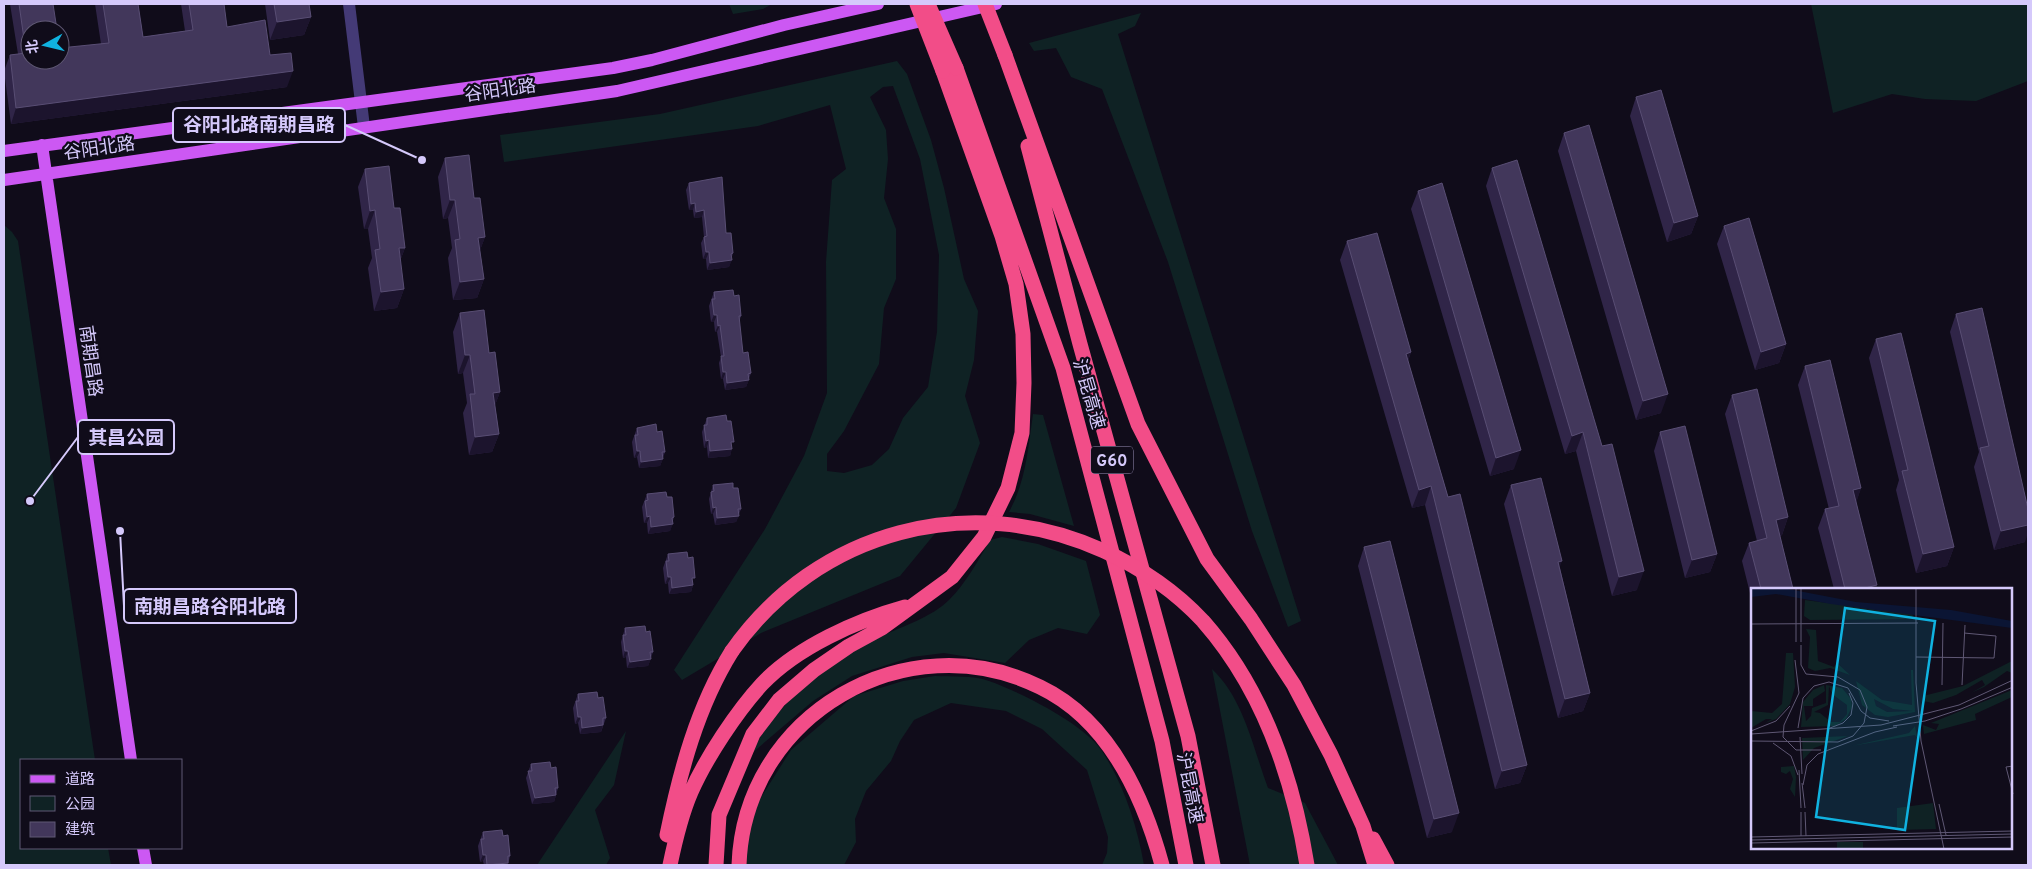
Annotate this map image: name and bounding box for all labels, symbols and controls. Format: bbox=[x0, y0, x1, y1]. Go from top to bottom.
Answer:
north arrow bbox=[20, 20, 70, 70]
text: 北 bbox=[24, 38, 43, 55]
street label: 谷阳北路 bbox=[463, 75, 537, 108]
callout: 谷阳北路南期昌路 bbox=[173, 108, 345, 142]
text: 谷阳北路南期昌路 bbox=[183, 114, 335, 138]
street label: 谷阳北路 bbox=[62, 133, 136, 166]
street label: 南期昌路 bbox=[73, 324, 106, 398]
street label: 沪昆高速 bbox=[1067, 357, 1109, 432]
callout: 其昌公园 bbox=[78, 420, 174, 454]
text: 其昌公园 bbox=[88, 427, 164, 451]
road number: G60 bbox=[1091, 446, 1133, 474]
inset map bbox=[1751, 588, 2012, 849]
callout: 南期昌路谷阳北路 bbox=[124, 589, 296, 623]
text: 南期昌路谷阳北路 bbox=[134, 596, 286, 620]
street label: 沪昆高速 bbox=[1170, 751, 1207, 826]
legend bbox=[20, 759, 182, 849]
text: 道路 bbox=[65, 771, 95, 790]
text: 公园 bbox=[65, 796, 95, 815]
text: 建筑 bbox=[65, 821, 95, 840]

